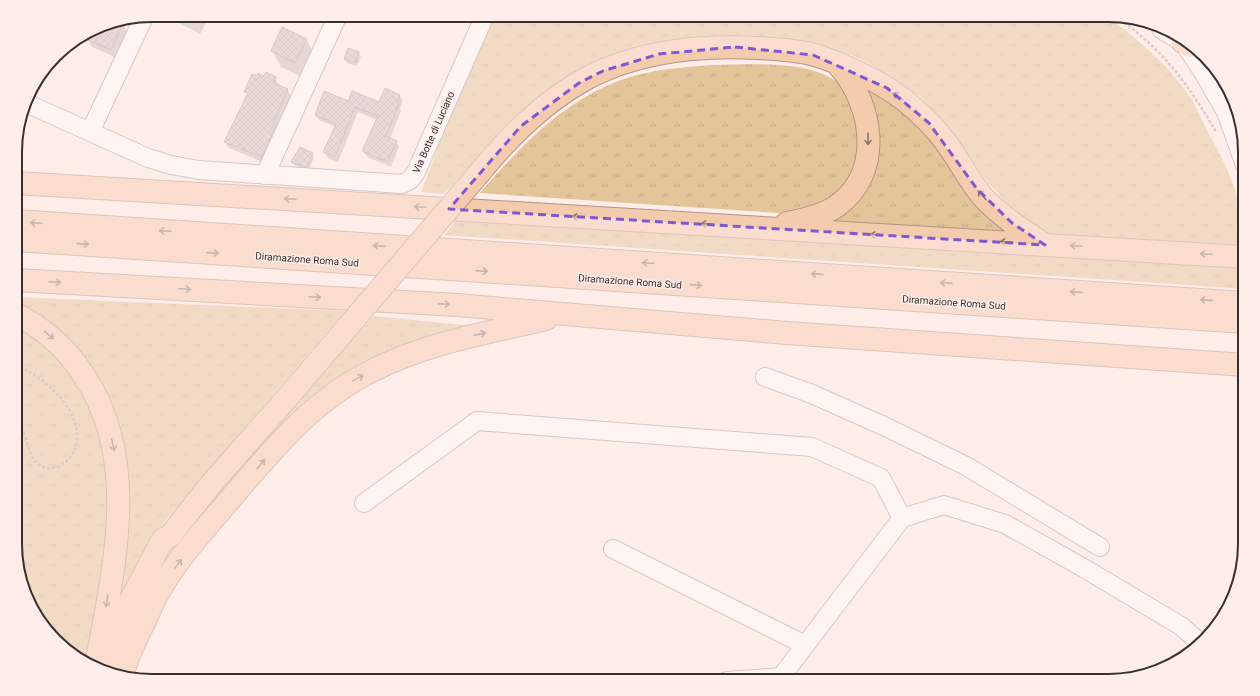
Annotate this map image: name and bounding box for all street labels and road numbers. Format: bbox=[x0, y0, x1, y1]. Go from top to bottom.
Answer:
street label: Via Botte di Luciano bbox=[410, 89, 457, 175]
street label: Diramazione Roma Sud bbox=[255, 250, 359, 269]
street label: Diramazione Roma Sud bbox=[578, 272, 682, 291]
street label: Diramazione Roma Sud bbox=[902, 293, 1006, 312]

